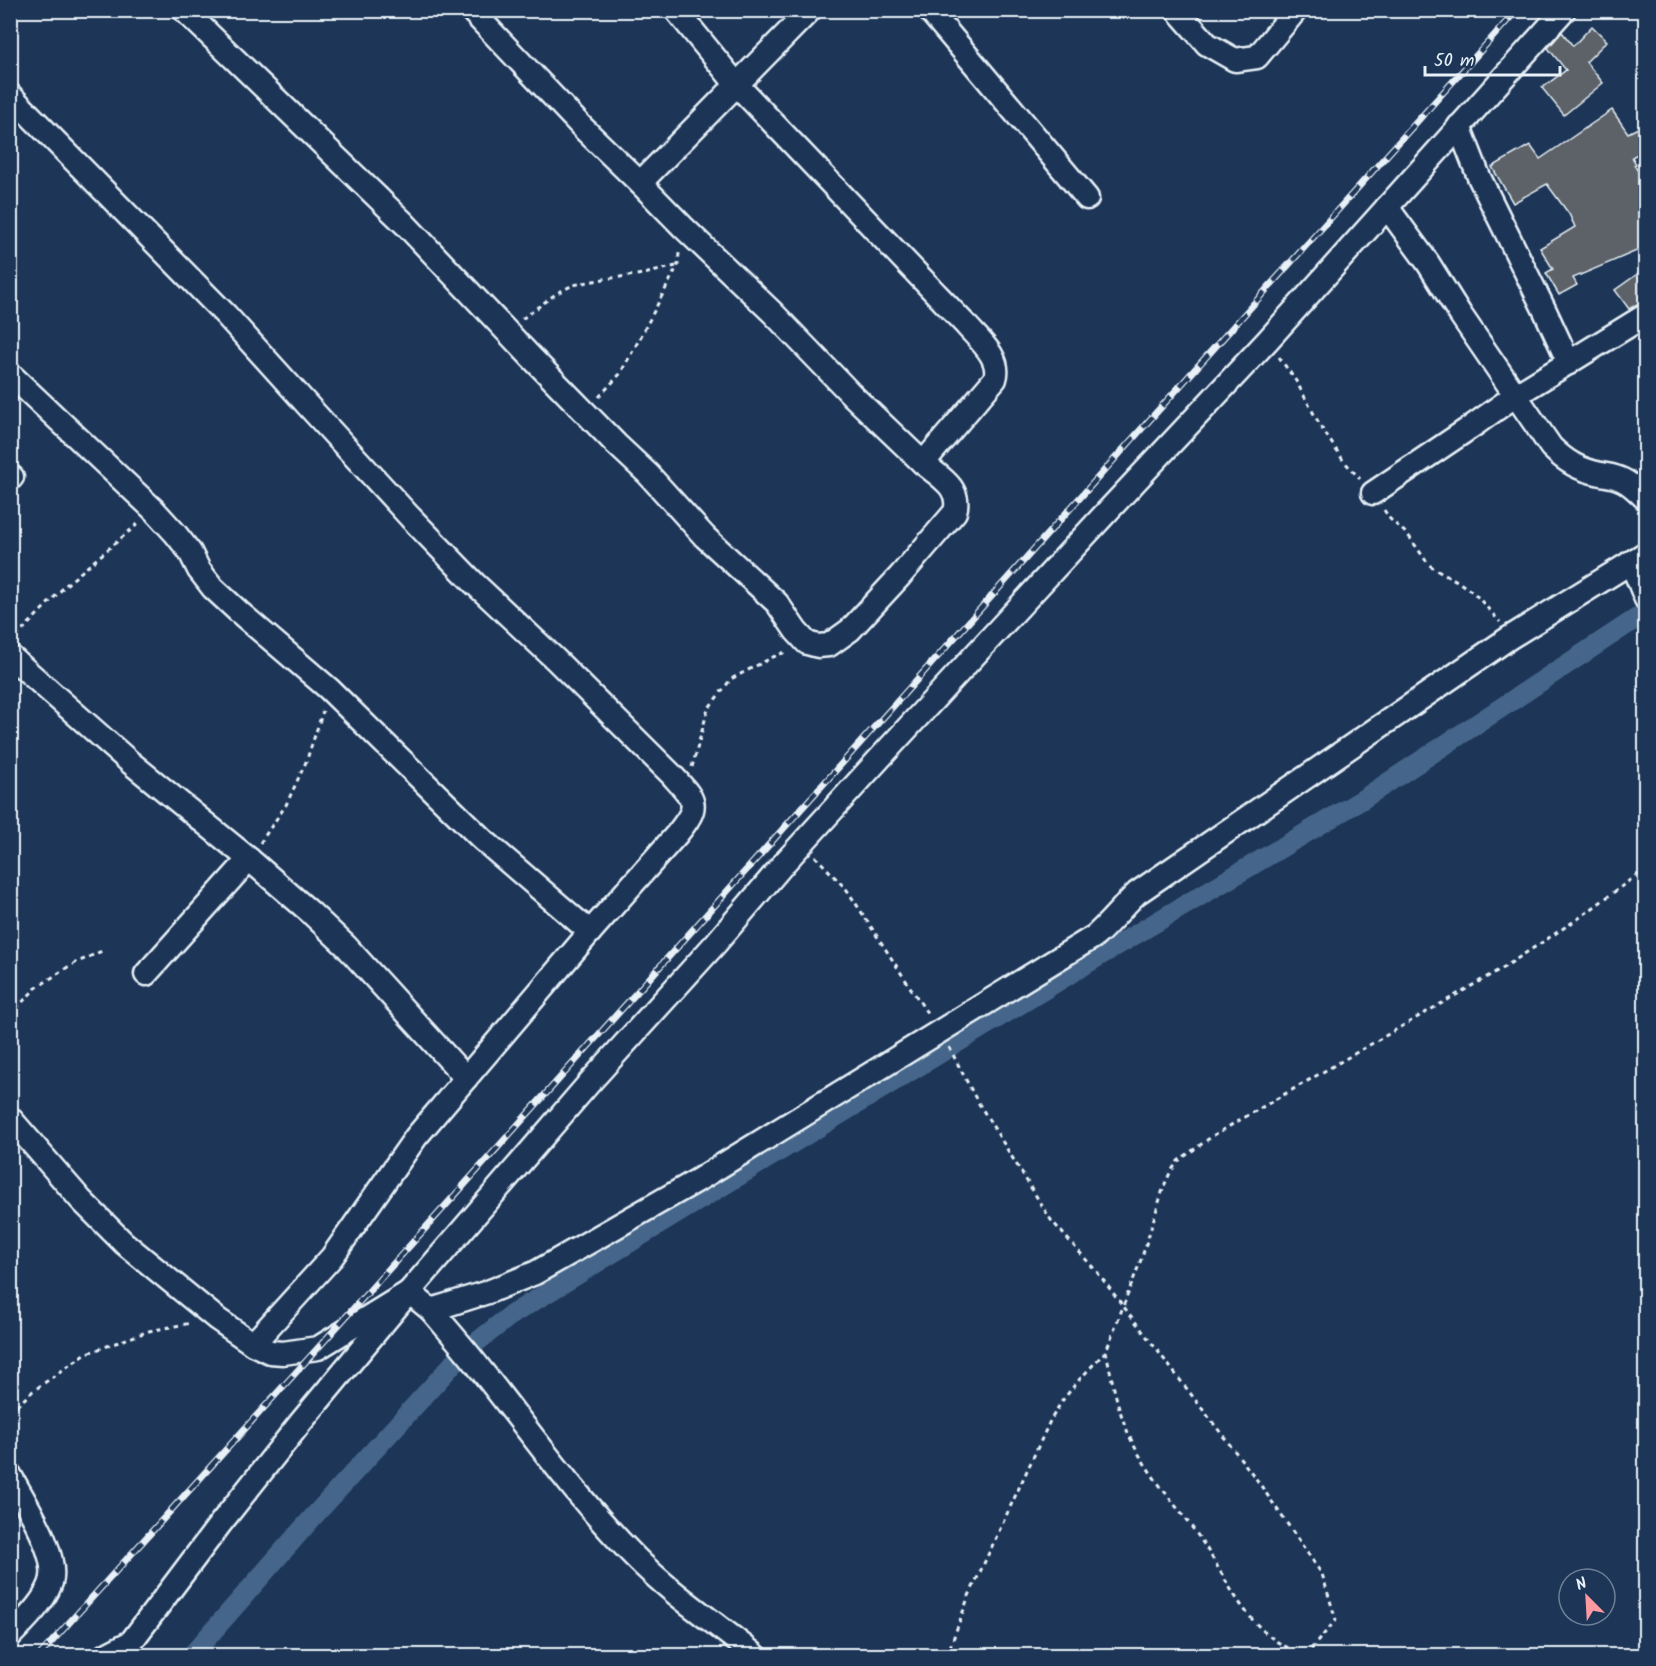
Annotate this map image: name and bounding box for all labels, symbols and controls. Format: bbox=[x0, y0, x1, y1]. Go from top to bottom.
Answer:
scale bar bbox=[1425, 39, 1560, 77]
text: 50 m bbox=[1434, 47, 1474, 76]
north arrow bbox=[1557, 1567, 1617, 1627]
text: N bbox=[1572, 1571, 1591, 1598]

